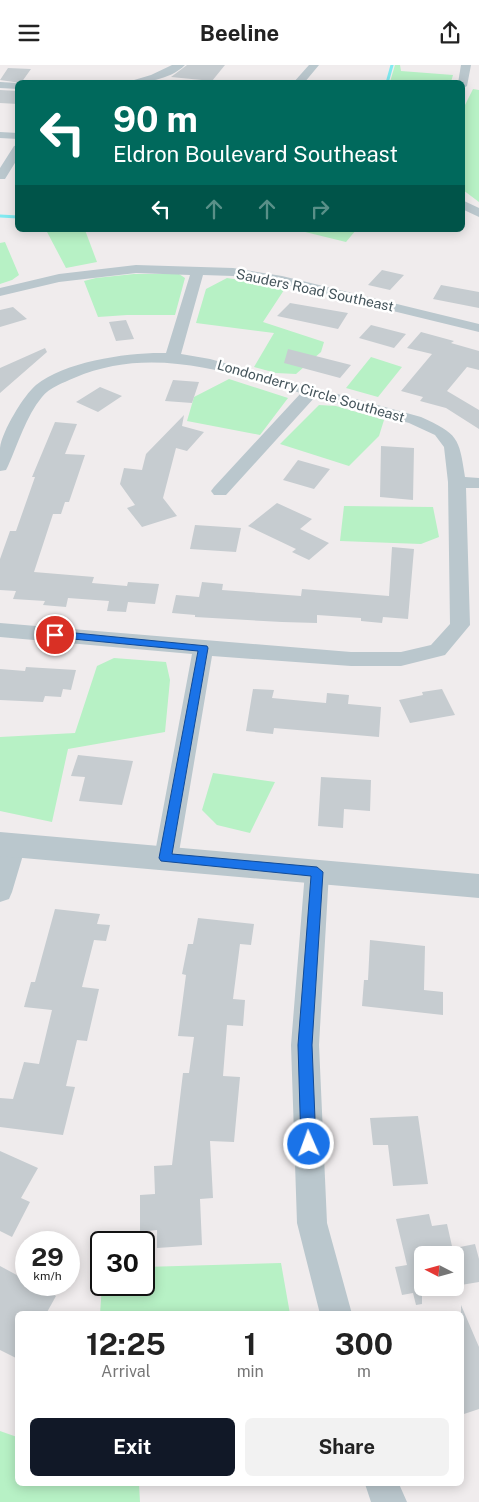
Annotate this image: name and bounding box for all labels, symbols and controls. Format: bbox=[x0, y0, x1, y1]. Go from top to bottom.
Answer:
icon: menu bbox=[15, 19, 43, 47]
icon: share bbox=[436, 19, 464, 47]
text: Beeline bbox=[200, 20, 279, 46]
text: 90 m bbox=[113, 99, 198, 140]
icon: left bbox=[30, 100, 95, 165]
text: Eldron Boulevard Southeast bbox=[113, 141, 398, 167]
icon: left bbox=[147, 195, 175, 223]
icon: ahead bbox=[200, 195, 228, 223]
icon: ahead bbox=[253, 195, 281, 223]
icon: right bbox=[306, 195, 334, 223]
street label: Sauders Road Southeast bbox=[235, 265, 395, 315]
street label: Londonderry Circle Southeast bbox=[215, 357, 407, 425]
pin bbox=[34, 614, 76, 656]
icon: arrive bbox=[41, 621, 69, 649]
position arrow bbox=[282, 1117, 334, 1169]
speed limit sign: 30 bbox=[90, 1231, 155, 1296]
text: 29 bbox=[31, 1242, 64, 1272]
north arrow bbox=[414, 1246, 464, 1296]
map controls bbox=[414, 1246, 464, 1296]
text: km/h bbox=[33, 1269, 62, 1283]
text: 12:25 bbox=[86, 1326, 166, 1362]
text: 1 bbox=[244, 1326, 257, 1362]
text: 300 bbox=[335, 1326, 393, 1362]
text: Arrival bbox=[101, 1362, 151, 1381]
text: min bbox=[237, 1362, 264, 1381]
text: m bbox=[357, 1362, 371, 1381]
button: Exit bbox=[30, 1418, 235, 1476]
button: Share bbox=[245, 1418, 449, 1476]

